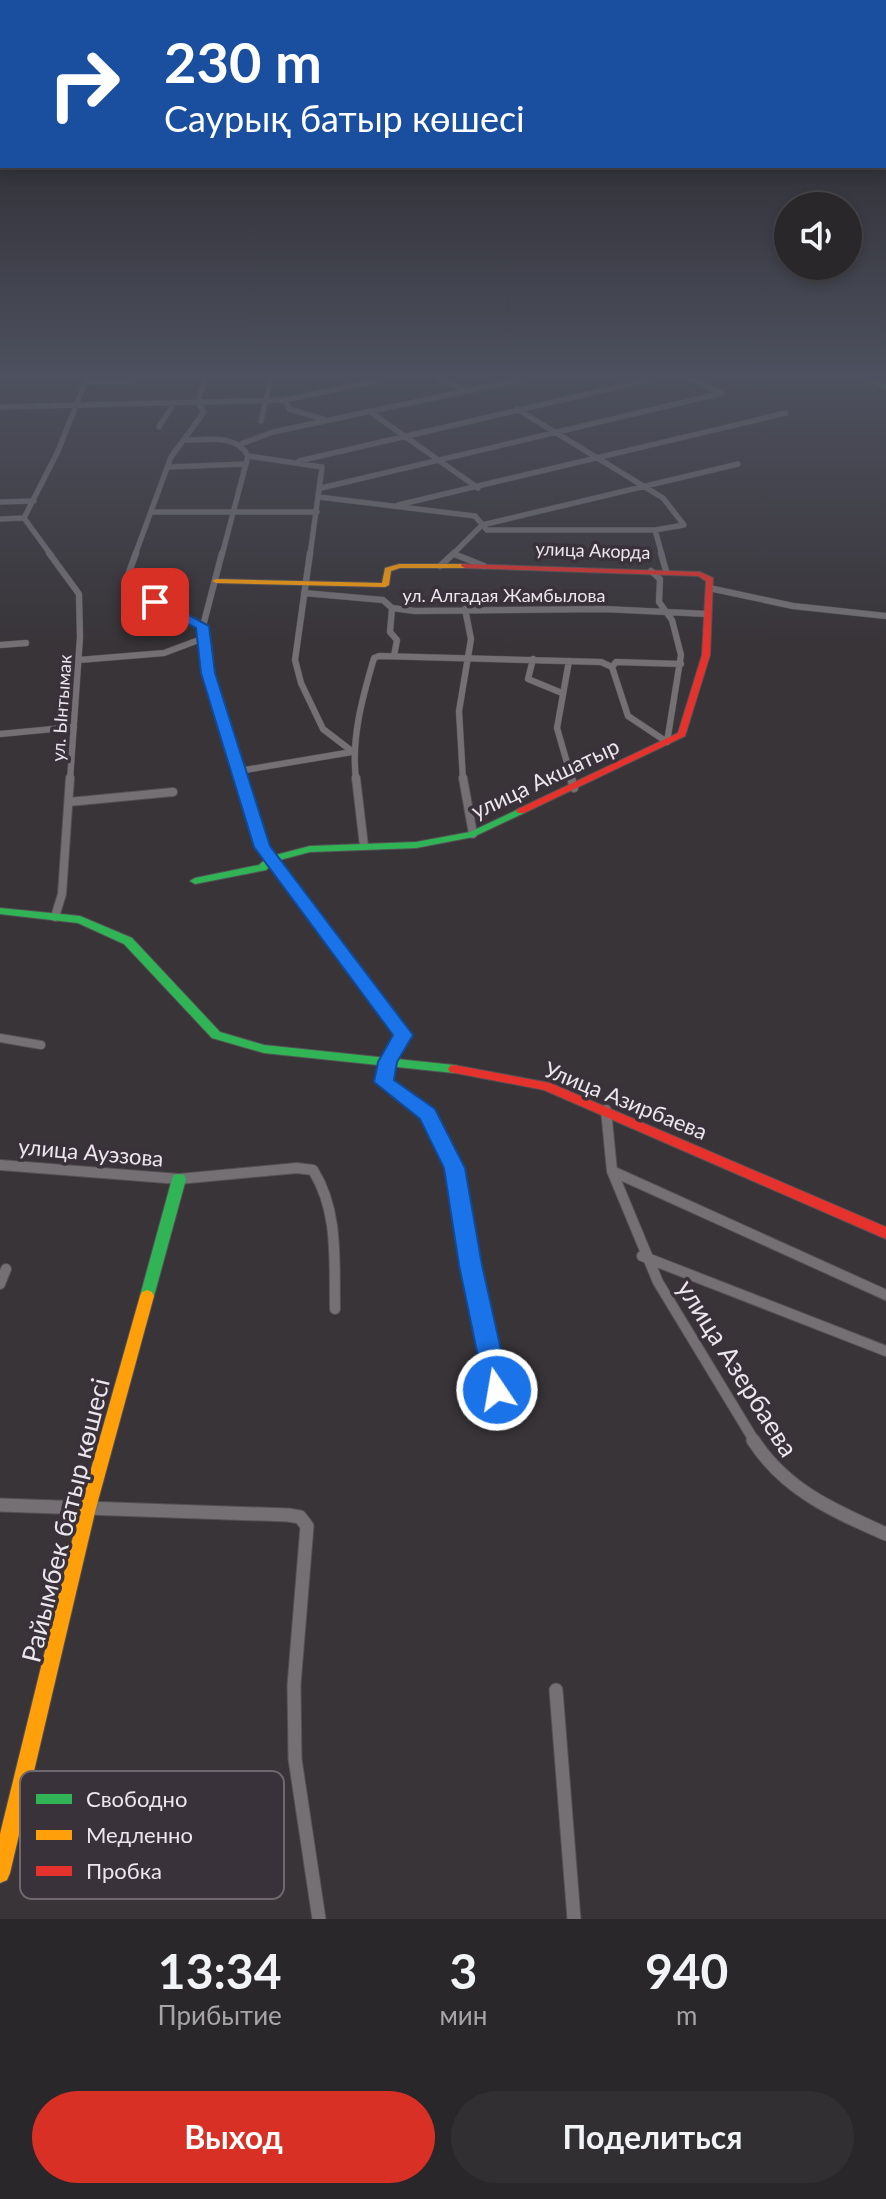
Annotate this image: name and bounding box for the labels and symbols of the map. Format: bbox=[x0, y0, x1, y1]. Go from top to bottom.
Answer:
street label: улица Акорда bbox=[535, 537, 651, 563]
pin bbox=[121, 568, 189, 636]
street label: ул. Алгадая Жамбылова bbox=[403, 584, 605, 606]
street label: ул. Ынтымак bbox=[46, 653, 76, 762]
street label: улица Акшатыр bbox=[467, 732, 623, 824]
street label: Улица Азирбаева bbox=[541, 1055, 711, 1145]
street label: улица Ауэзова bbox=[17, 1132, 165, 1172]
street label: улица Азербаева bbox=[671, 1273, 805, 1463]
position arrow bbox=[455, 1348, 539, 1432]
street label: Райымбек батыр көшесі bbox=[14, 1375, 116, 1665]
legend bbox=[20, 1771, 284, 1899]
text: Свободно bbox=[86, 1785, 187, 1812]
text: Медленно bbox=[86, 1821, 193, 1848]
text: Пробка bbox=[86, 1857, 162, 1884]

